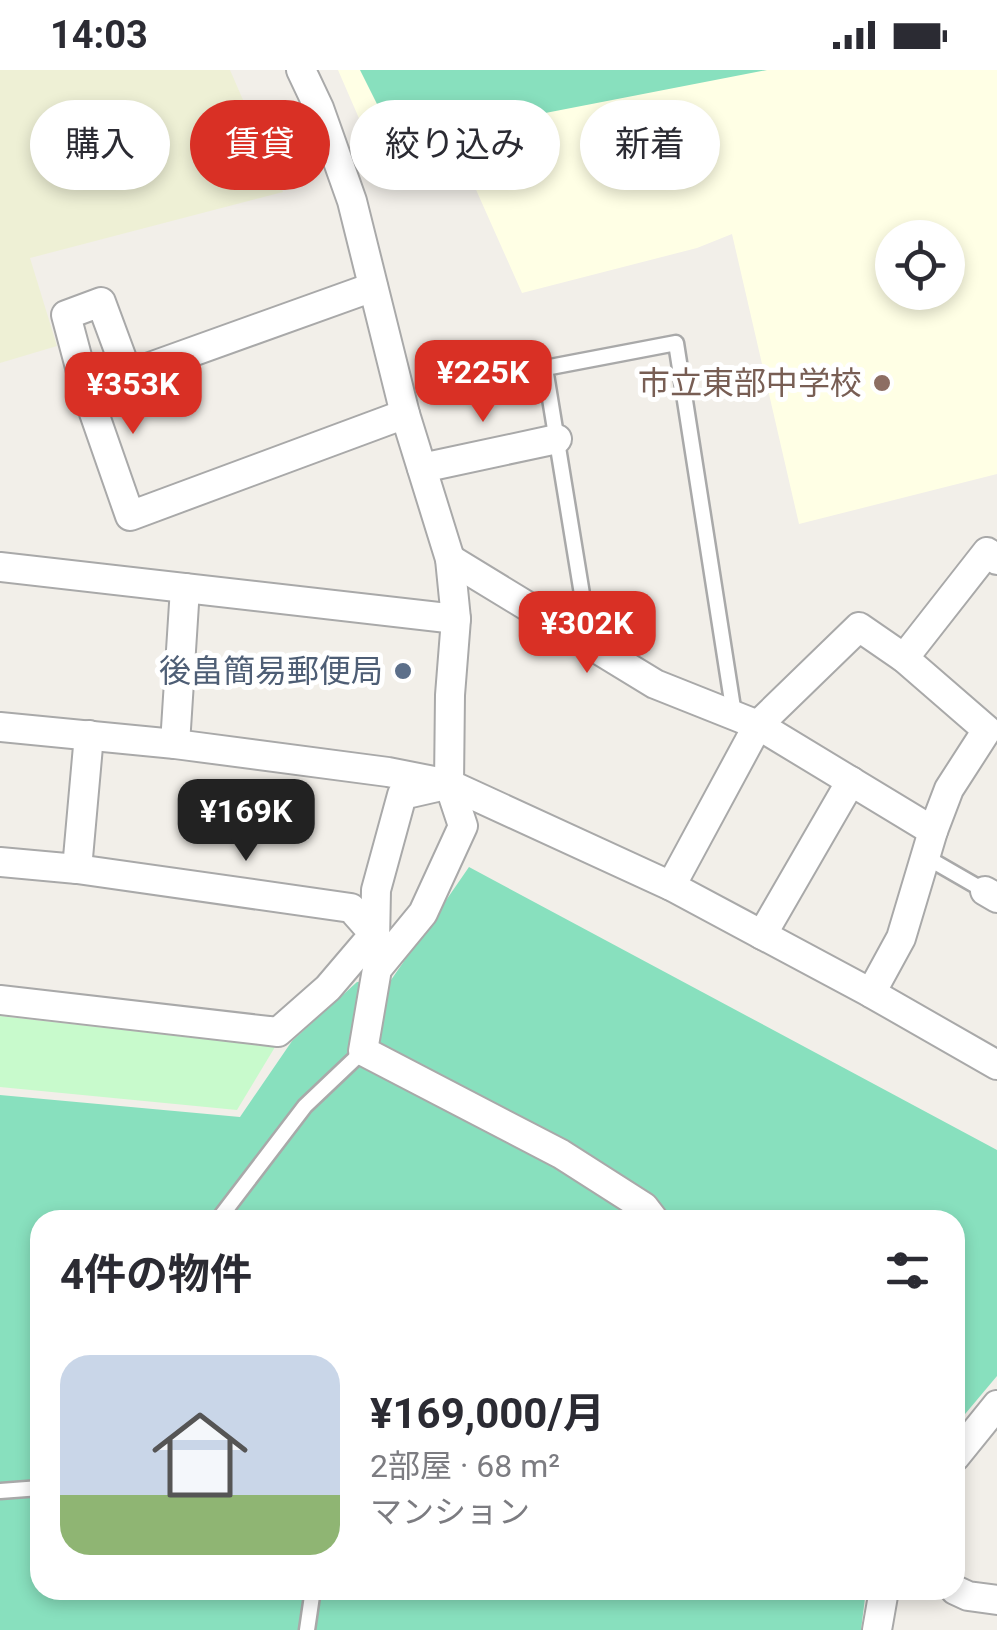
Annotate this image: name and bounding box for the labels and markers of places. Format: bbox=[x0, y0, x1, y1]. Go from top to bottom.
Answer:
pin: ¥225K bbox=[413, 340, 553, 425]
pin: ¥353K bbox=[63, 352, 203, 437]
place label: 市立東部中学校 bbox=[638, 364, 862, 402]
marker: 市立東部中学校 bbox=[871, 372, 893, 394]
pin: ¥302K bbox=[517, 591, 657, 676]
place label: 後畠簡易郵便局 bbox=[159, 652, 383, 690]
marker: 後畠簡易郵便局 bbox=[392, 660, 414, 682]
pin: ¥169K bbox=[176, 779, 316, 864]

